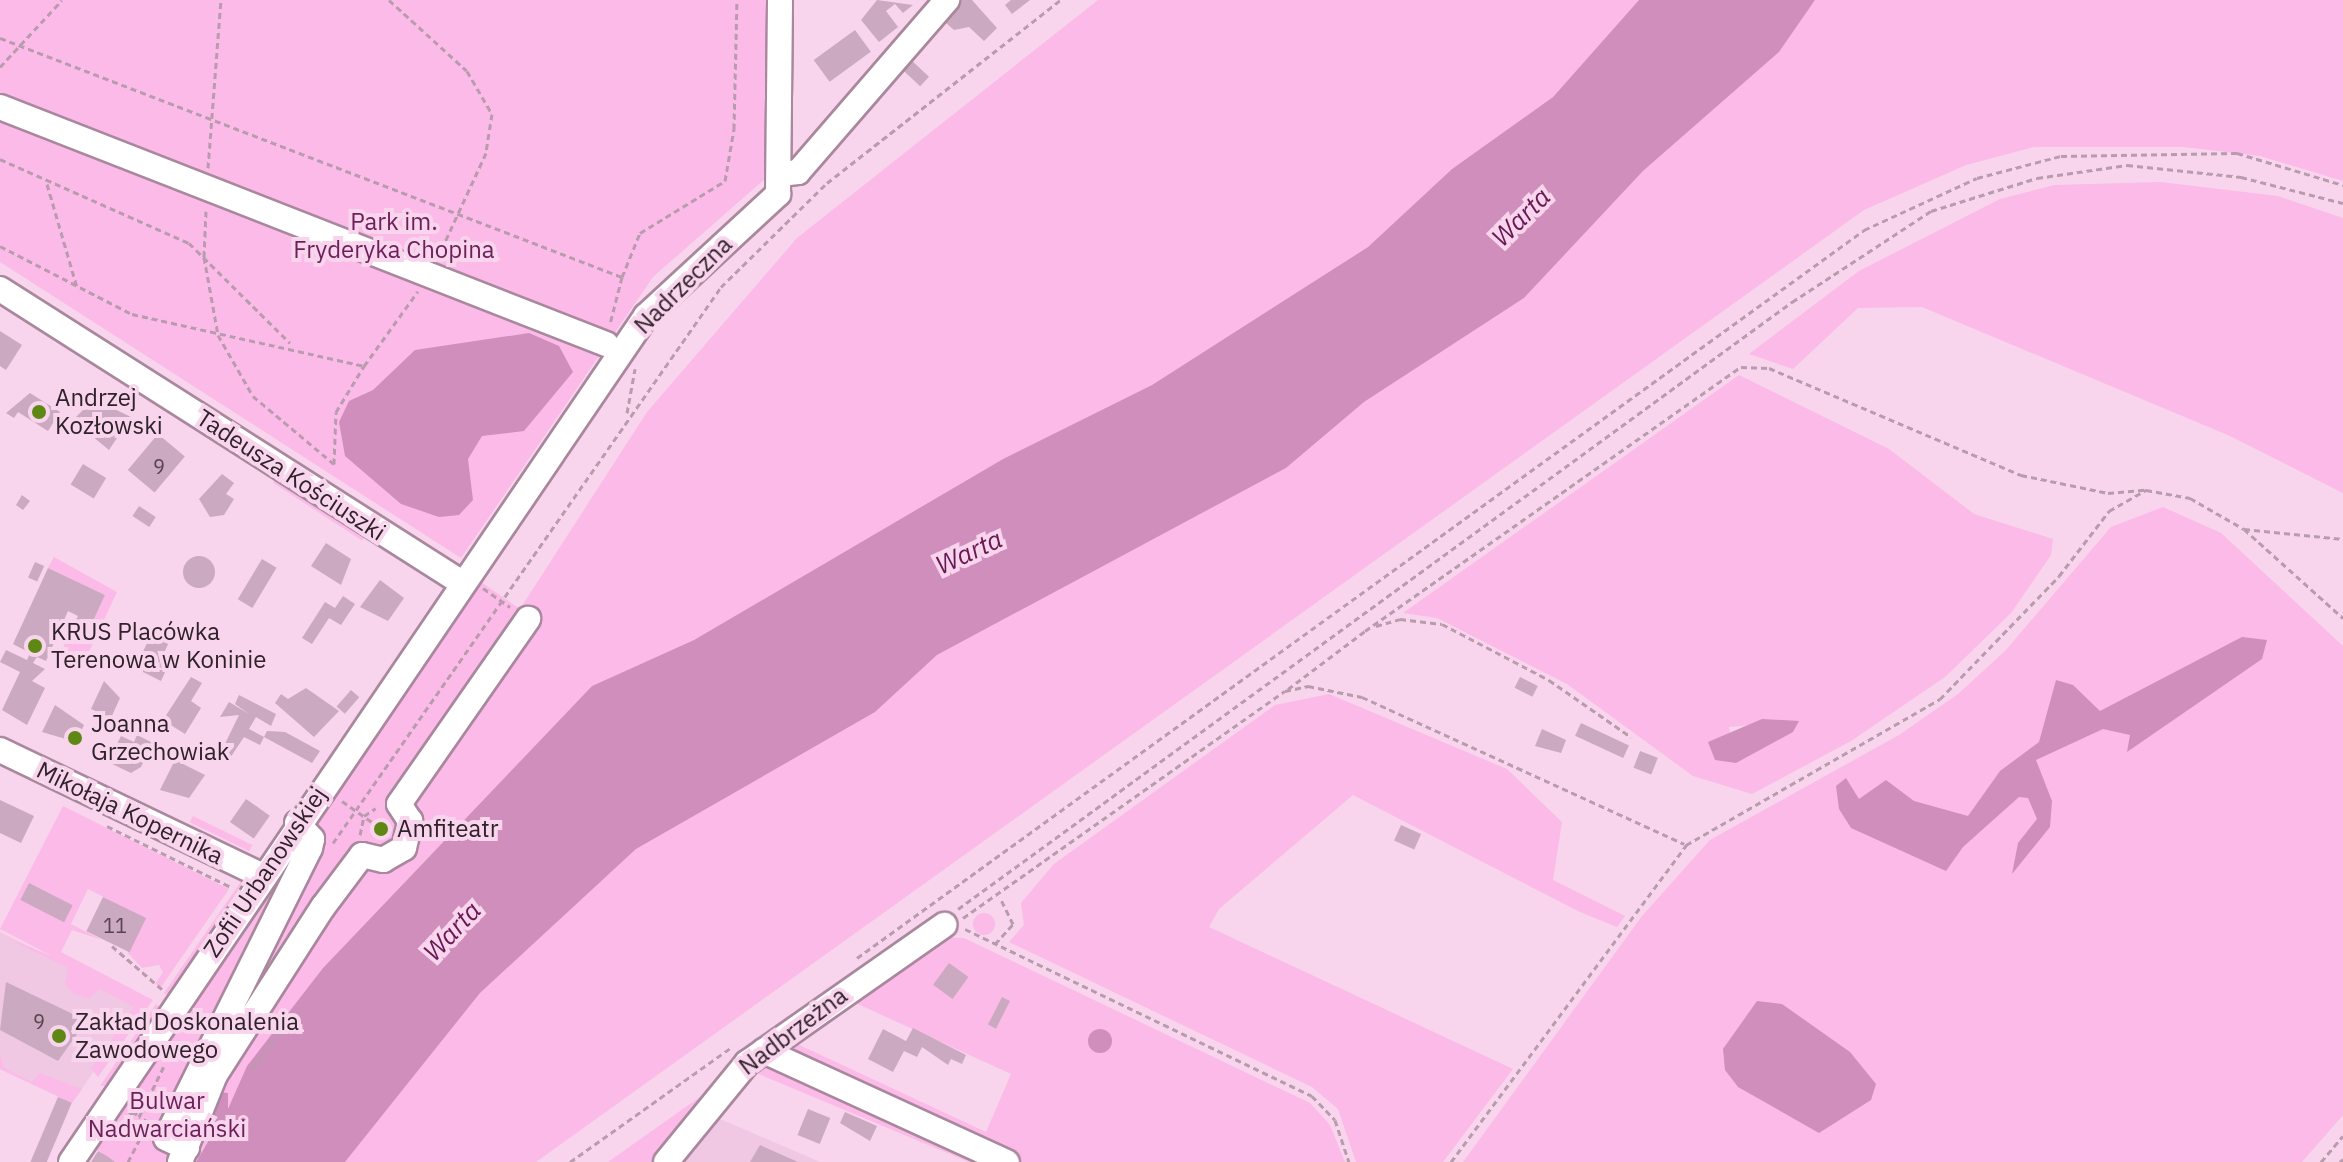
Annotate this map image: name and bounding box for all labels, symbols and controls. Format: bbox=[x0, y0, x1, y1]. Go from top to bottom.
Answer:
water label: Warta bbox=[1485, 181, 1557, 253]
park label: Park im. Fryderyka Chopina bbox=[293, 208, 495, 264]
street label: Nadrzeczna bbox=[628, 230, 738, 340]
place label: Andrzej Kozłowski bbox=[55, 384, 163, 440]
marker: Andrzej Kozłowski bbox=[30, 403, 48, 421]
street label: Tadeusza Kościuszki bbox=[191, 403, 391, 547]
house number: 9 bbox=[153, 454, 165, 478]
water label: Warta bbox=[931, 523, 1007, 581]
place label: KRUS Placówka Terenowa w Koninie bbox=[51, 618, 266, 674]
marker: KRUS Placówka Terenowa w Koninie bbox=[26, 637, 44, 655]
place label: Joanna Grzechowiak bbox=[91, 710, 229, 766]
marker: Joanna Grzechowiak bbox=[66, 729, 84, 747]
street label: Mikołaja Kopernika bbox=[32, 755, 228, 871]
street label: Zofii Urbanowskiej bbox=[197, 781, 333, 963]
place label: Amfiteatr bbox=[397, 815, 498, 843]
marker: Amfiteatr bbox=[372, 820, 390, 838]
water label: Warta bbox=[417, 895, 487, 967]
house number: 11 bbox=[103, 913, 127, 937]
street label: Nadbrzeżna bbox=[733, 981, 853, 1081]
place label: Zakład Doskonalenia Zawodowego bbox=[75, 1008, 299, 1064]
house number: 9 bbox=[33, 1009, 45, 1033]
marker: Zakład Doskonalenia Zawodowego bbox=[50, 1027, 68, 1045]
park label: Bulwar Nadwarciański bbox=[88, 1087, 246, 1143]

